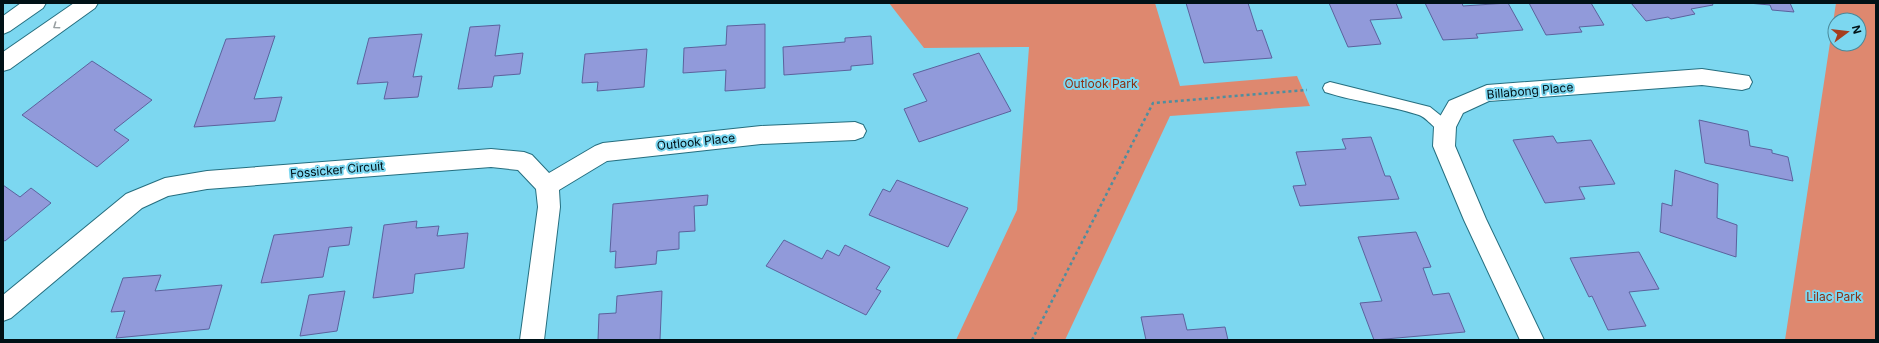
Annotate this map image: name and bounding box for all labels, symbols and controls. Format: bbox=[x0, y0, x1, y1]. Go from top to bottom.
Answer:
north arrow bbox=[1827, 12, 1867, 52]
one-way arrow bbox=[54, 21, 61, 28]
text: N bbox=[1849, 24, 1865, 35]
park label: Outlook Park bbox=[1064, 76, 1138, 91]
street label: Billabong Place bbox=[1486, 79, 1574, 102]
street label: Outlook Place bbox=[656, 130, 736, 153]
street label: Fossicker Circuit bbox=[289, 158, 385, 181]
park label: Lilac Park bbox=[1806, 289, 1862, 304]

